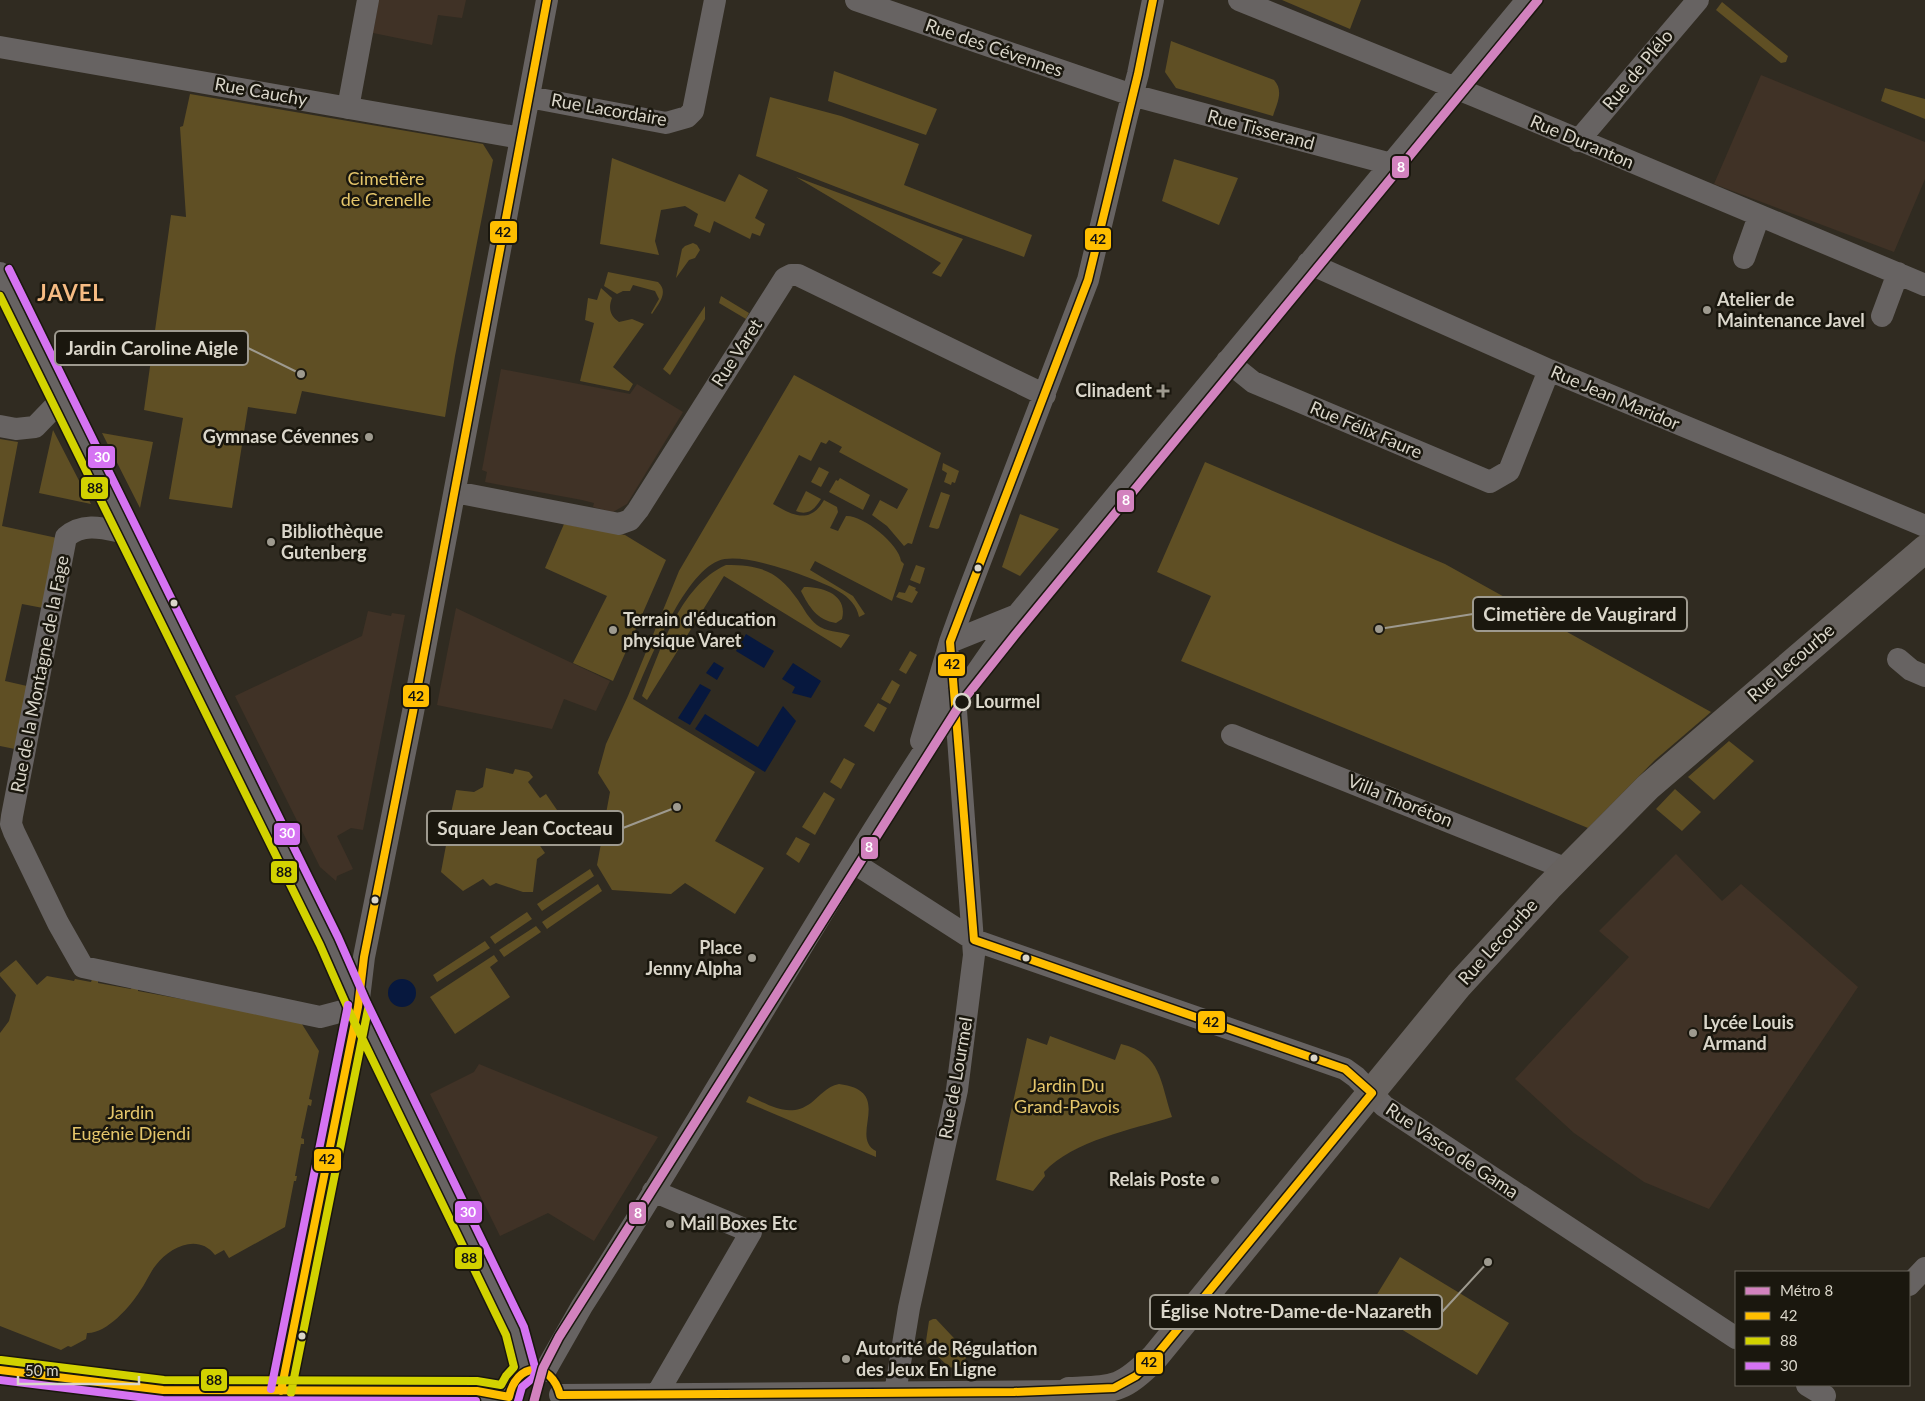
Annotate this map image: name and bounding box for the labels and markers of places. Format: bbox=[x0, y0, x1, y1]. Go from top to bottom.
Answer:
place label: Atelier de Maintenance Javel bbox=[1716, 288, 1865, 331]
marker: Atelier de Maintenance Javel bbox=[1701, 304, 1713, 316]
callout: Jardin Caroline Aigle bbox=[55, 331, 248, 365]
place label: Clinadent bbox=[1075, 379, 1152, 401]
marker: Clinadent bbox=[1156, 384, 1170, 398]
place label: Gymnase Cévennes bbox=[203, 425, 359, 447]
marker: Gymnase Cévennes bbox=[363, 431, 375, 443]
place label: Bibliothèque Gutenberg bbox=[281, 520, 384, 563]
marker: Bibliothèque Gutenberg bbox=[265, 536, 277, 548]
unlabelled marker bbox=[973, 563, 983, 573]
callout: Cimetière de Vaugirard bbox=[1473, 597, 1687, 631]
unlabelled marker bbox=[169, 598, 179, 608]
place label: Terrain d'éducation physique Varet bbox=[623, 608, 776, 651]
marker: Terrain d'éducation physique Varet bbox=[607, 624, 619, 636]
place label: Lourmel bbox=[975, 690, 1040, 712]
marker: Lourmel bbox=[953, 693, 971, 711]
callout: Square Jean Cocteau bbox=[427, 811, 623, 845]
unlabelled marker bbox=[370, 895, 380, 905]
place label: Place Jenny Alpha bbox=[646, 936, 742, 979]
marker: Place Jenny Alpha bbox=[746, 952, 758, 964]
unlabelled marker bbox=[1021, 953, 1031, 963]
place label: Lycée Louis Armand bbox=[1702, 1011, 1794, 1054]
marker: Lycée Louis Armand bbox=[1687, 1027, 1699, 1039]
unlabelled marker bbox=[1309, 1053, 1319, 1063]
place label: Relais Poste bbox=[1109, 1168, 1205, 1190]
marker: Relais Poste bbox=[1209, 1174, 1221, 1186]
place label: Mail Boxes Etc bbox=[680, 1212, 797, 1234]
marker: Mail Boxes Etc bbox=[664, 1218, 676, 1230]
callout: Église Notre-Dame-de-Nazareth bbox=[1150, 1295, 1442, 1329]
unlabelled marker bbox=[297, 1331, 307, 1341]
place label: Autorité de Régulation des Jeux En Ligne bbox=[855, 1337, 1037, 1380]
marker: Autorité de Régulation des Jeux En Ligne bbox=[840, 1353, 852, 1365]

